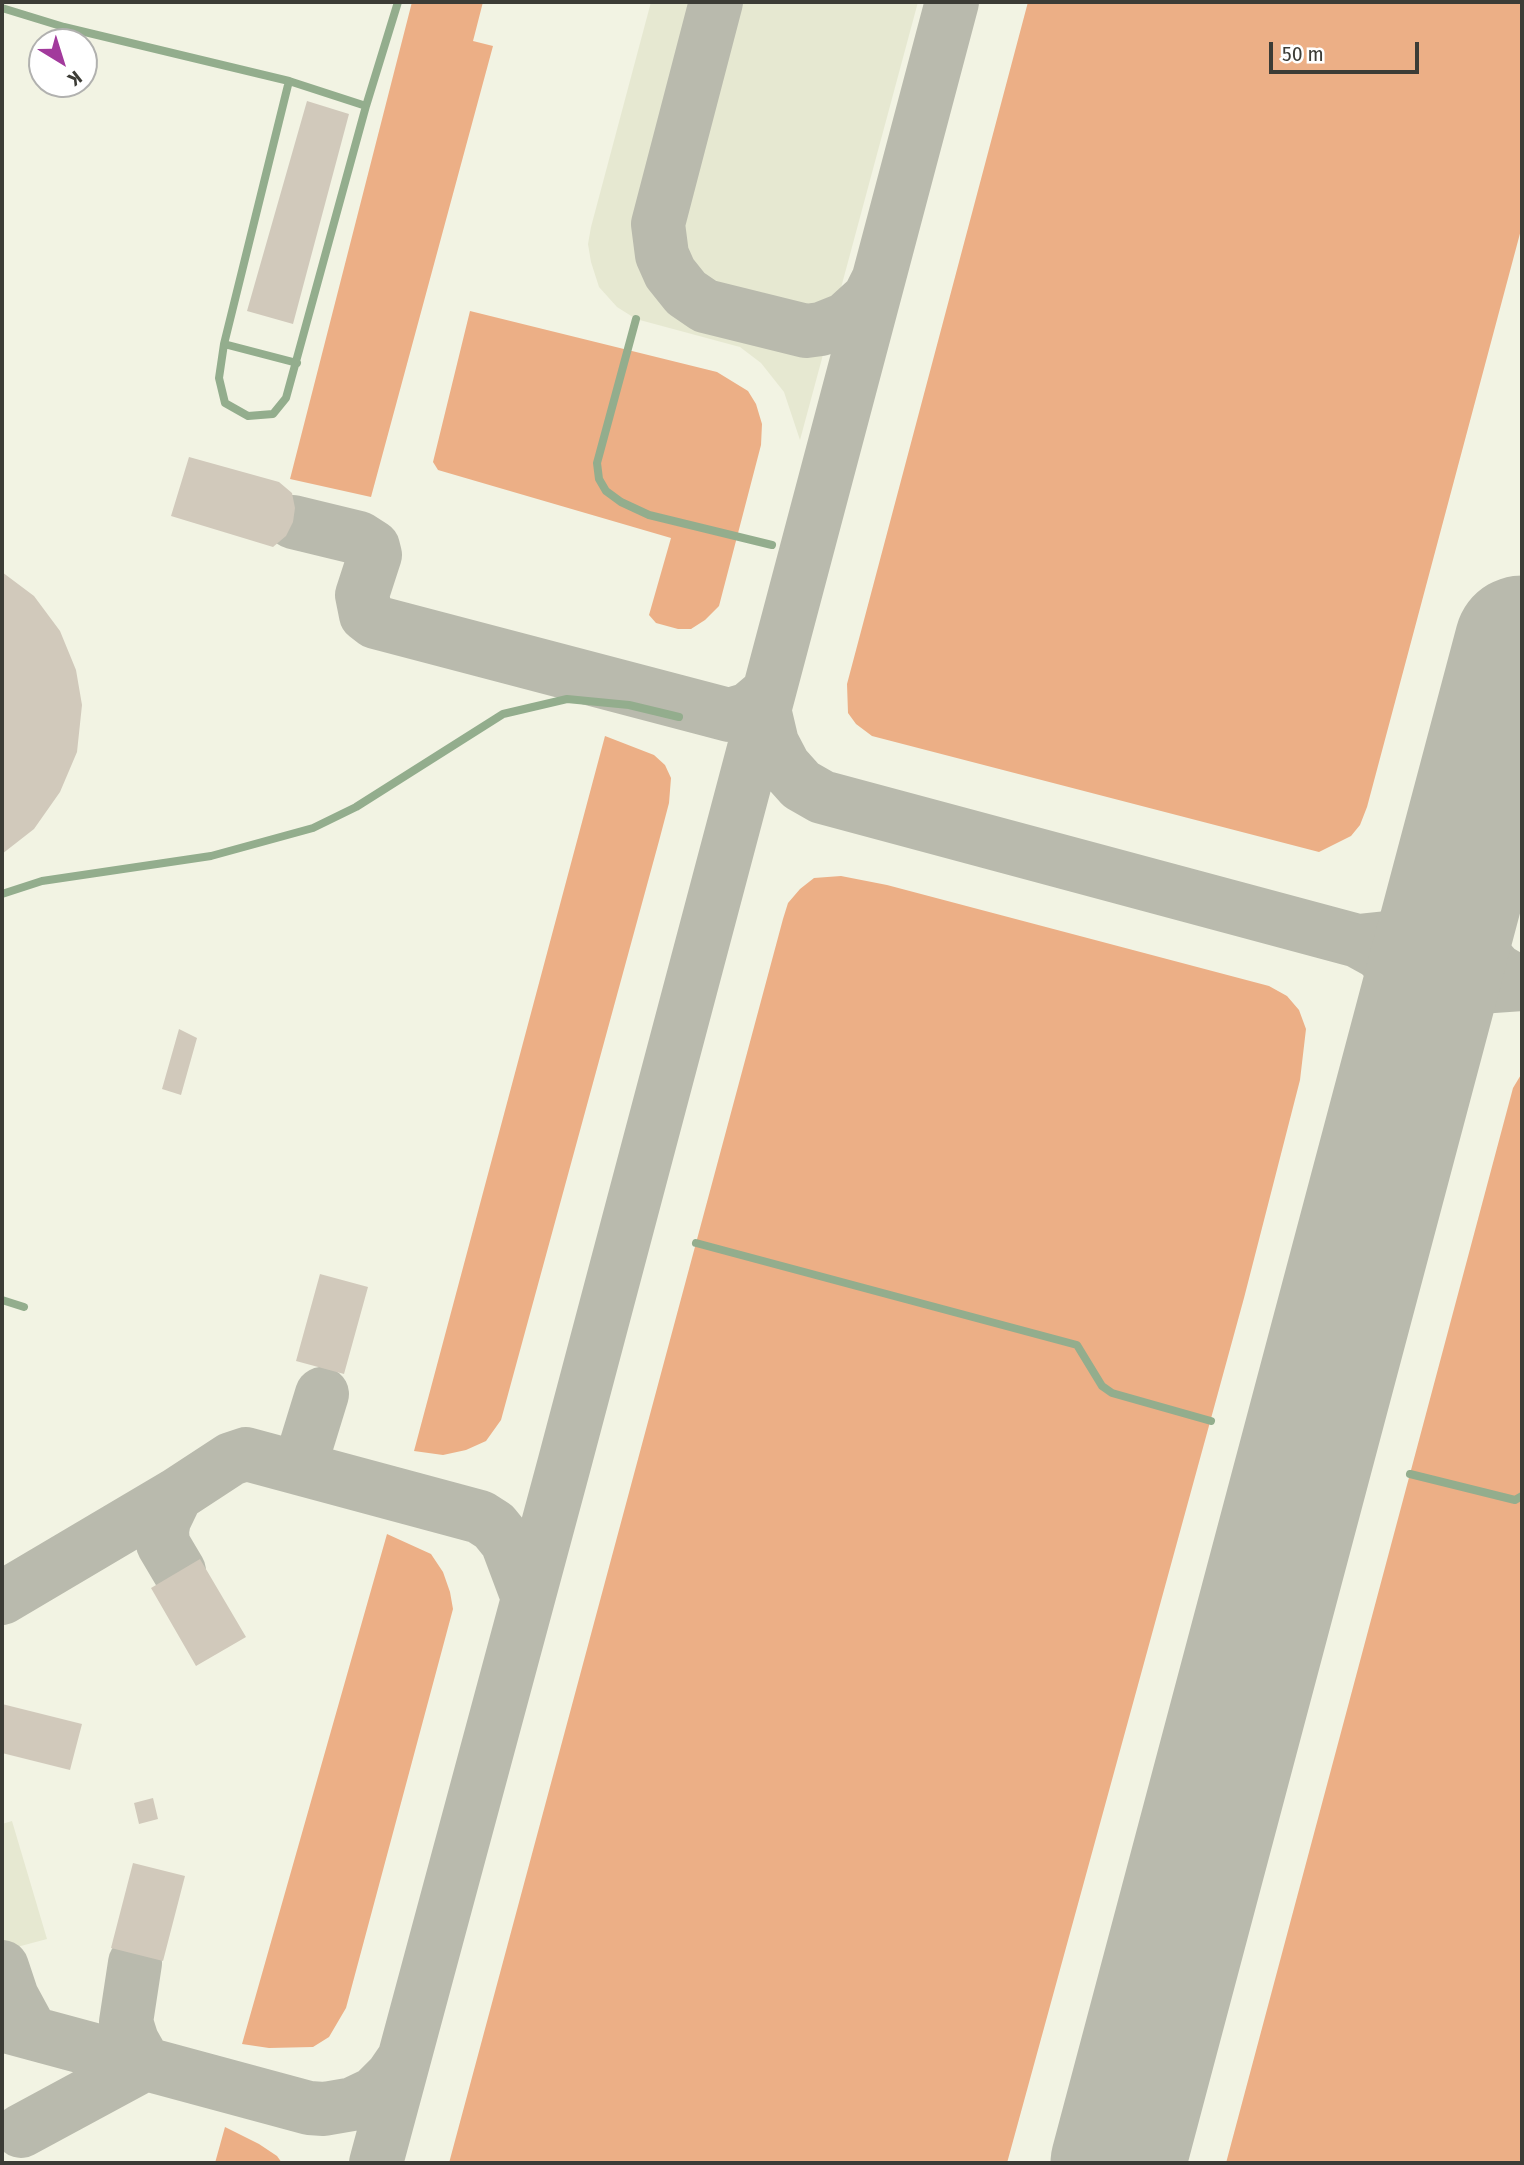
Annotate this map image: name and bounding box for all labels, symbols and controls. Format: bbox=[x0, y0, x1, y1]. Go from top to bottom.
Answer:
north arrow bbox=[28, 28, 98, 98]
scale bar bbox=[1272, 28, 1422, 72]
text: 50 m bbox=[1282, 41, 1324, 67]
text: K bbox=[64, 66, 86, 91]

